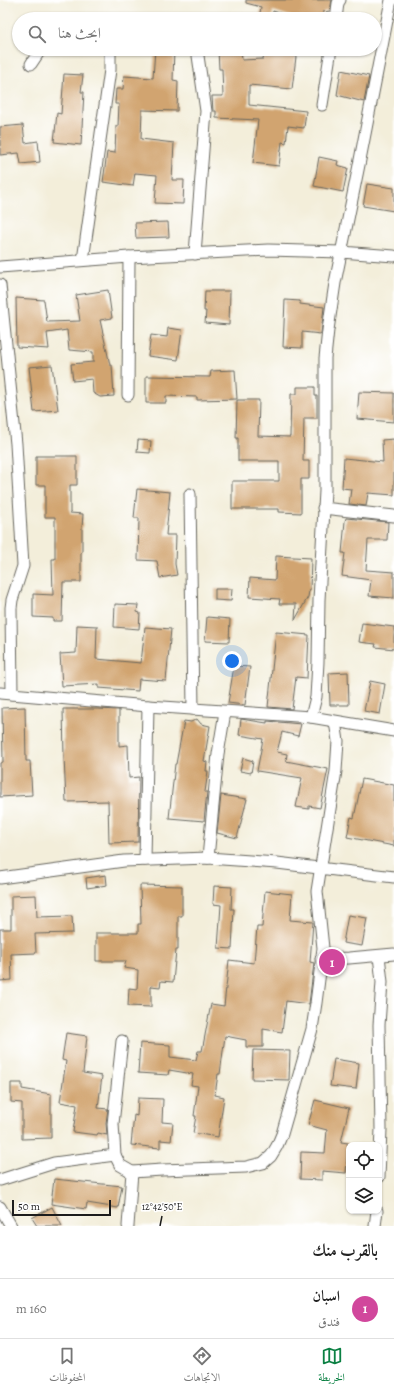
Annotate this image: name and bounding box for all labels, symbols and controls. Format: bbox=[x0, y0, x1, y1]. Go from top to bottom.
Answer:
search box bbox=[12, 12, 382, 56]
icon: search bbox=[26, 23, 48, 45]
text: ابحث هنا bbox=[58, 23, 101, 43]
your location bbox=[222, 651, 242, 671]
pin: 1 bbox=[319, 947, 345, 977]
map controls bbox=[346, 1142, 382, 1214]
button: locate bbox=[346, 1142, 382, 1178]
button: layers bbox=[346, 1178, 382, 1214]
scale bar bbox=[12, 1198, 111, 1217]
text: 50 m bbox=[18, 1199, 40, 1214]
text: 12°42'50"E bbox=[142, 1200, 182, 1213]
text: بالقرب منك bbox=[312, 1239, 378, 1262]
text: اسبان bbox=[313, 1286, 340, 1306]
text: 160 m bbox=[16, 1300, 47, 1317]
text: 1 bbox=[363, 1300, 367, 1317]
text: فندق bbox=[318, 1313, 340, 1330]
tab: المحفوظات bbox=[49, 1345, 85, 1388]
tab: الاتجاهات bbox=[183, 1345, 220, 1388]
tab: الخريطة bbox=[318, 1345, 345, 1388]

